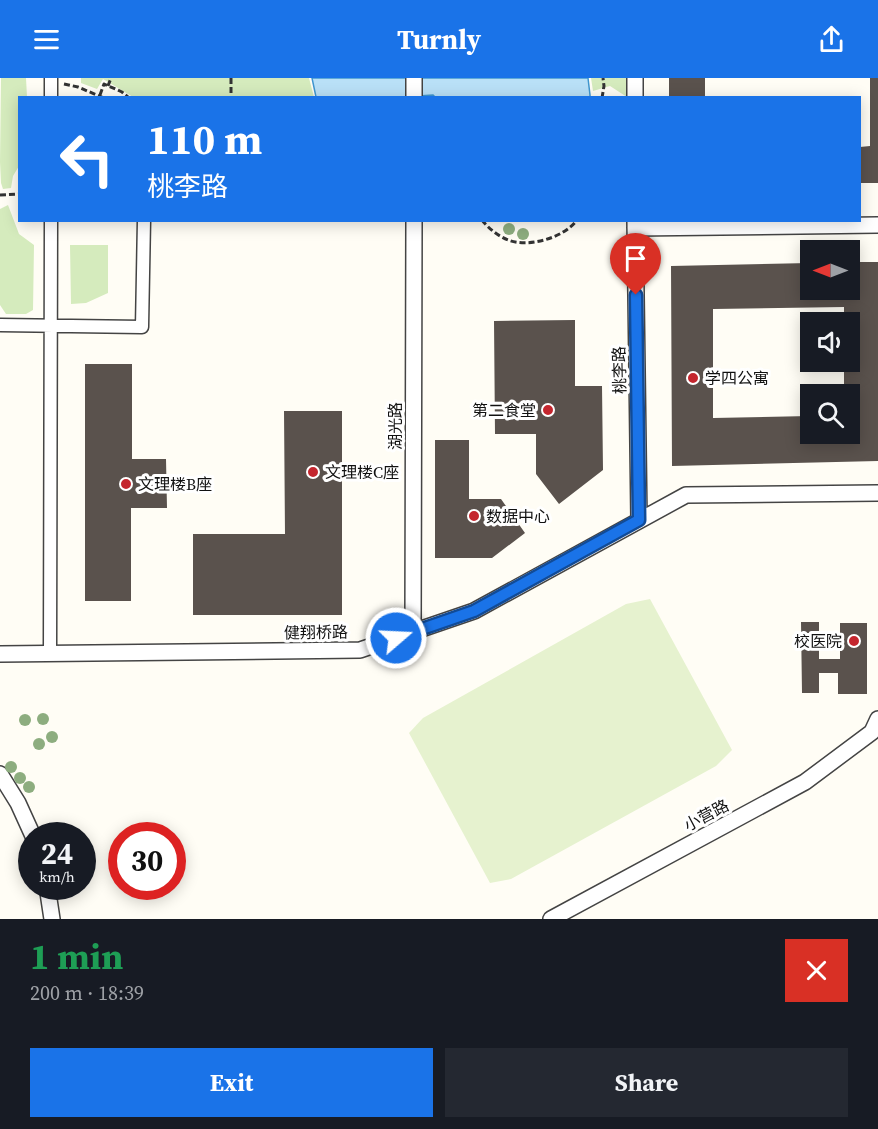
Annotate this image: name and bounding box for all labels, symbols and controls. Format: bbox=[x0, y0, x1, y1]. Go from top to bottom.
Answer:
text: Turnly bbox=[397, 21, 481, 58]
icon: menu bbox=[30, 23, 63, 56]
icon: share bbox=[815, 23, 848, 56]
text: 110 m bbox=[147, 110, 262, 168]
icon: left bbox=[48, 120, 126, 198]
text: 桃李路 bbox=[147, 168, 228, 205]
pin bbox=[610, 233, 661, 295]
north arrow bbox=[800, 240, 860, 300]
map controls bbox=[800, 240, 860, 444]
icon: arrive bbox=[619, 242, 652, 275]
button: sound bbox=[800, 312, 860, 372]
street label: 桃李路 bbox=[608, 346, 630, 394]
place label: 学四公寓 bbox=[705, 367, 769, 389]
marker: 学四公寓 bbox=[686, 371, 700, 385]
button: search bbox=[800, 384, 860, 444]
place label: 第二食堂 bbox=[472, 399, 536, 421]
street label: 湖光路 bbox=[384, 402, 406, 450]
marker: 第二食堂 bbox=[541, 403, 555, 417]
place label: 文理楼C座 bbox=[325, 461, 399, 483]
marker: 文理楼C座 bbox=[306, 465, 320, 479]
place label: 文理楼B座 bbox=[138, 473, 212, 495]
marker: 文理楼B座 bbox=[119, 477, 133, 491]
place label: 数据中心 bbox=[486, 505, 550, 527]
marker: 数据中心 bbox=[467, 509, 481, 523]
position arrow bbox=[364, 606, 428, 670]
street label: 健翔桥路 bbox=[284, 620, 348, 644]
place label: 校医院 bbox=[794, 630, 842, 652]
marker: 校医院 bbox=[847, 634, 861, 648]
street label: 小营路 bbox=[680, 794, 732, 836]
speed limit sign: 30 bbox=[108, 822, 186, 900]
text: 24 bbox=[41, 833, 73, 874]
text: km/h bbox=[39, 866, 75, 887]
text: 1 min bbox=[30, 932, 123, 981]
button: close bbox=[785, 939, 848, 1002]
text: 200 m · 18:39 bbox=[30, 979, 144, 1007]
button: Exit bbox=[30, 1048, 433, 1117]
button: Share bbox=[445, 1048, 848, 1117]

